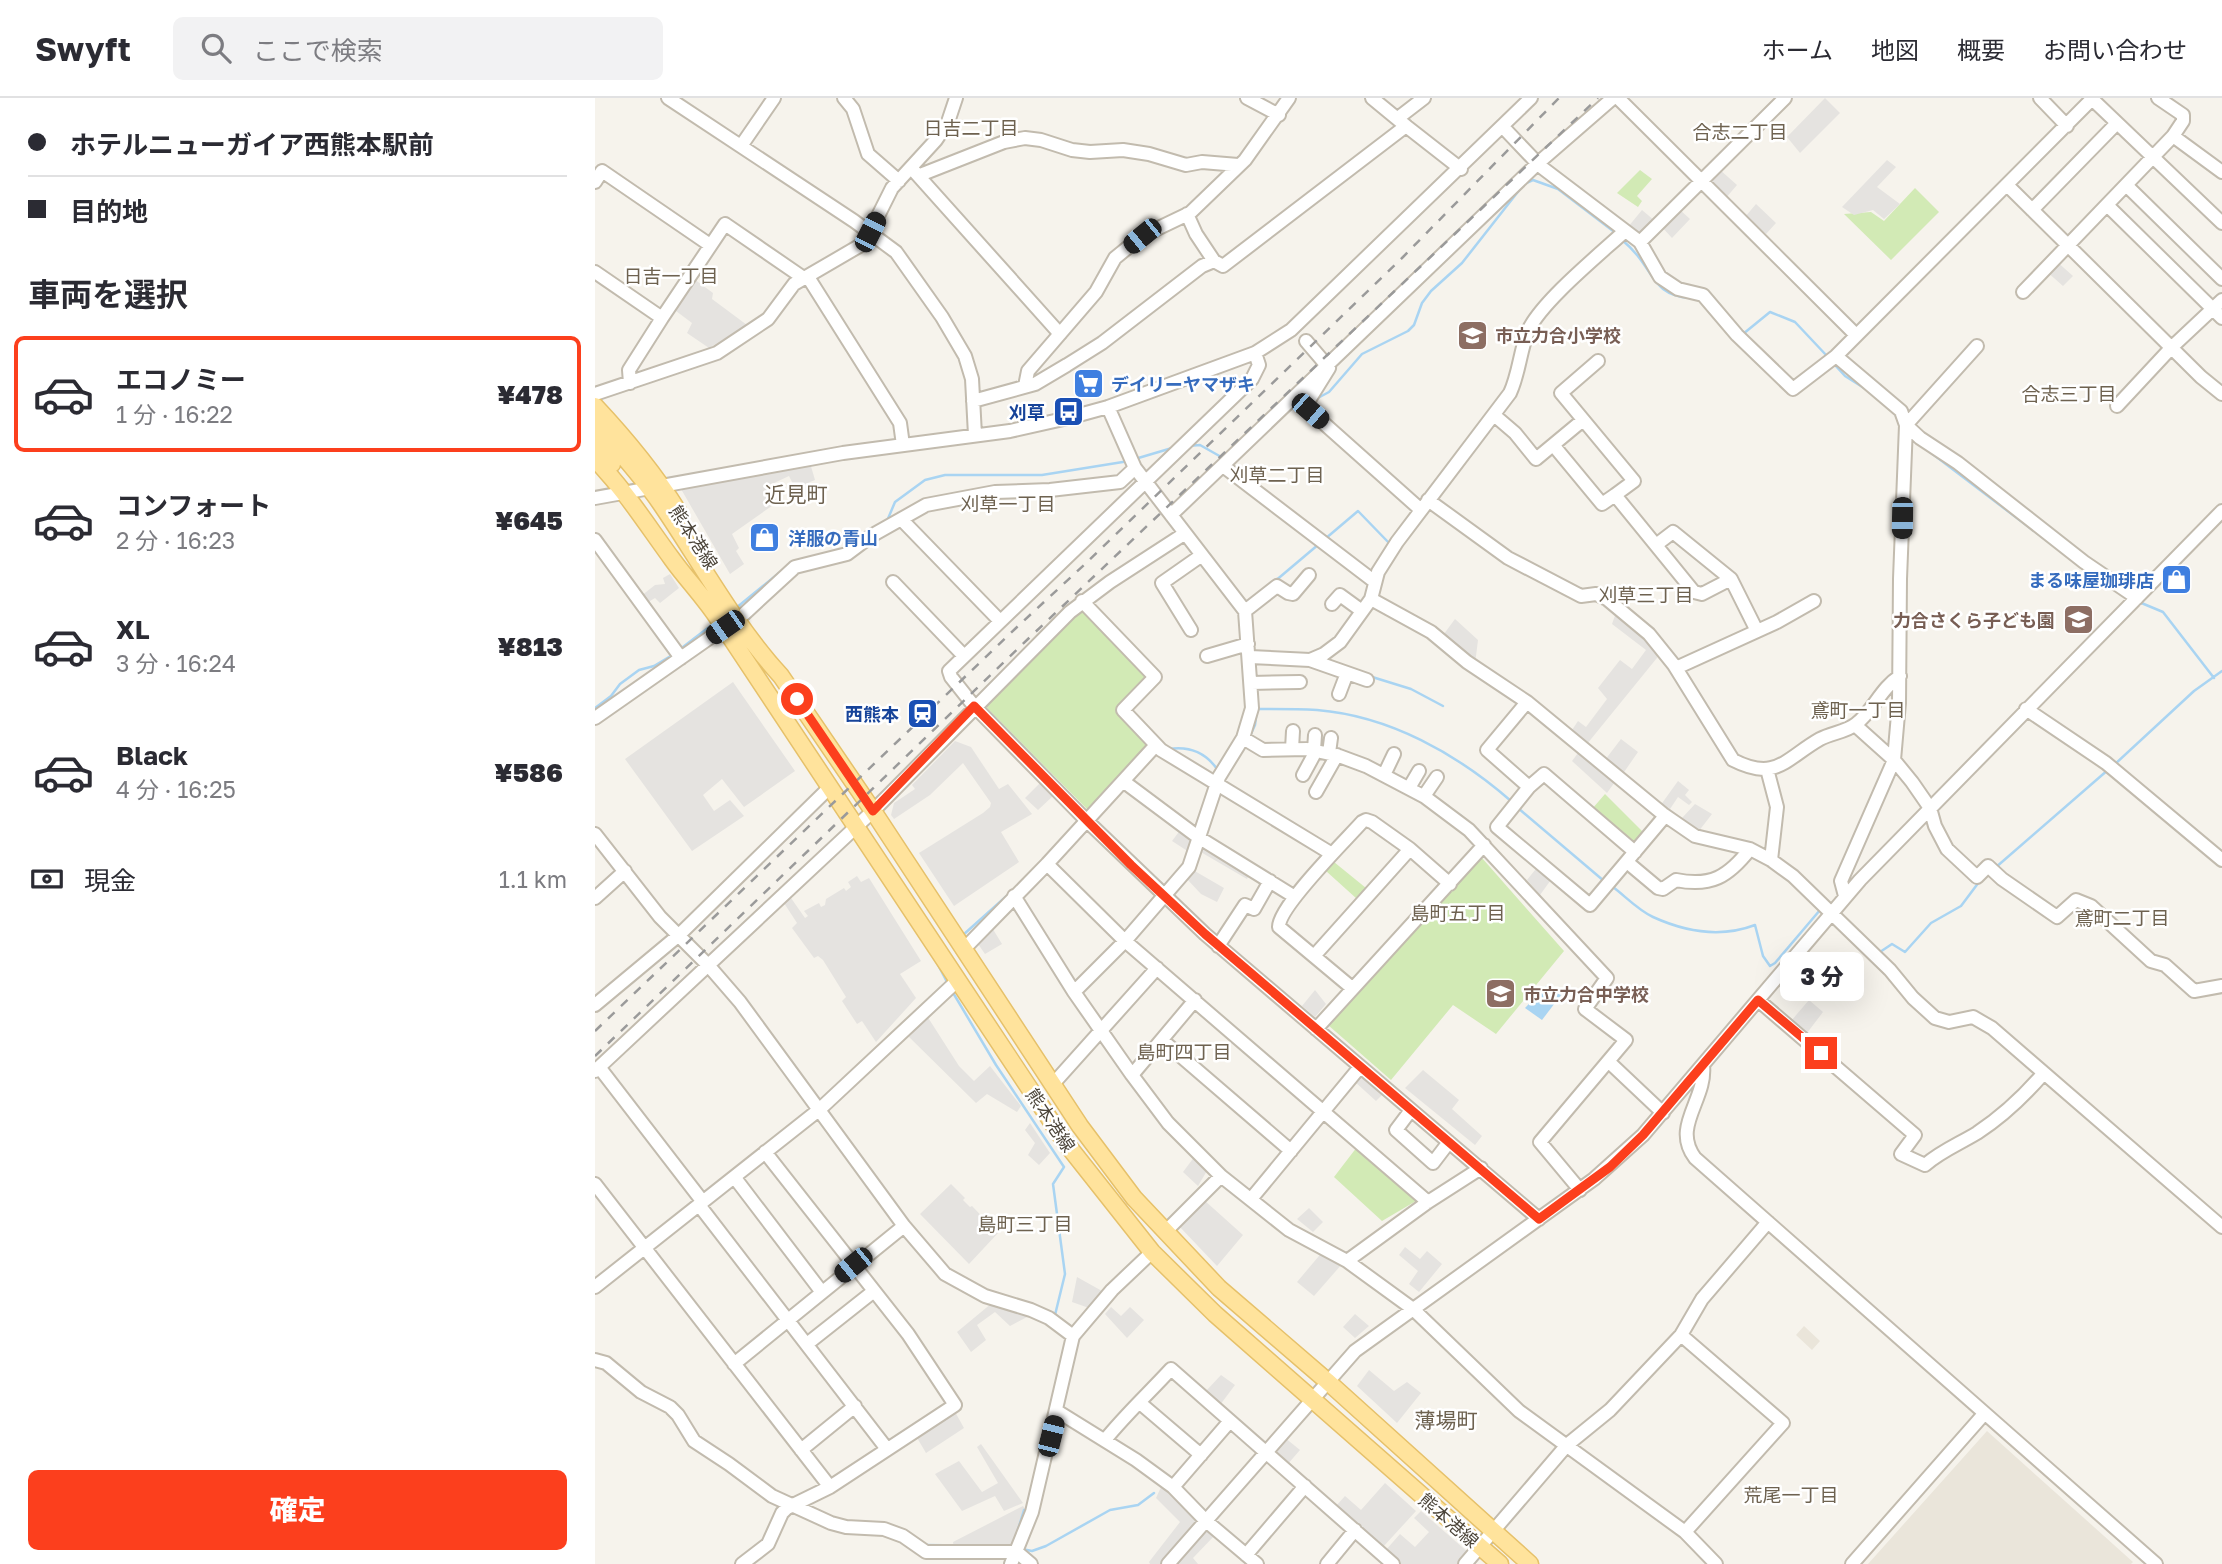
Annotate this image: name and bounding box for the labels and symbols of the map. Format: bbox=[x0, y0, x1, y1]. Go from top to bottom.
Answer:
district label: 日吉二丁目 bbox=[923, 116, 1019, 139]
district label: 合志二丁目 bbox=[1692, 120, 1788, 143]
car bbox=[852, 209, 889, 255]
car bbox=[1120, 215, 1165, 257]
district label: 日吉一丁目 bbox=[623, 264, 719, 287]
school or university icon: 市立力合小学校 bbox=[1455, 318, 1489, 352]
place label: 市立力合小学校 bbox=[1495, 324, 1621, 346]
supermarket icon: デイリーヤマザキ bbox=[1071, 367, 1105, 401]
place label: デイリーヤマザキ bbox=[1111, 373, 1255, 395]
district label: 合志三丁目 bbox=[2021, 382, 2117, 405]
car bbox=[1288, 389, 1333, 433]
bus stop icon: 刈草 bbox=[1051, 395, 1085, 429]
place label: 刈草 bbox=[1009, 401, 1045, 423]
district label: 刈草二丁目 bbox=[1229, 463, 1325, 486]
district label: 近見町 bbox=[765, 481, 828, 507]
district label: 刈草一丁目 bbox=[960, 492, 1056, 515]
car bbox=[1892, 497, 1913, 539]
street label: 熊本港線 bbox=[665, 501, 723, 573]
shop icon: 洋服の青山 bbox=[748, 521, 782, 555]
place label: 洋服の青山 bbox=[788, 527, 878, 549]
shop icon: まる味屋珈琲店 bbox=[2160, 563, 2194, 597]
place label: まる味屋珈琲店 bbox=[2028, 569, 2154, 591]
district label: 刈草三丁目 bbox=[1598, 583, 1694, 606]
school or university icon: 力合さくら子ども園 bbox=[2061, 603, 2095, 637]
car bbox=[702, 606, 749, 648]
place label: 力合さくら子ども園 bbox=[1893, 609, 2055, 631]
route start bbox=[781, 683, 813, 715]
station icon: 西熊本 bbox=[905, 697, 939, 731]
district label: 鳶町一丁目 bbox=[1810, 698, 1906, 721]
place label: 西熊本 bbox=[845, 703, 899, 725]
district label: 島町五丁目 bbox=[1410, 901, 1506, 924]
district label: 鳶町二丁目 bbox=[2074, 906, 2170, 929]
callout: 3 分 bbox=[1779, 951, 1863, 1000]
school or university icon: 市立力合中学校 bbox=[1483, 977, 1517, 1011]
place label: 市立力合中学校 bbox=[1523, 983, 1649, 1005]
route end bbox=[1805, 1037, 1837, 1069]
district label: 島町四丁目 bbox=[1136, 1040, 1232, 1063]
street label: 熊本港線 bbox=[1022, 1084, 1080, 1156]
district label: 島町三丁目 bbox=[977, 1212, 1073, 1235]
car bbox=[831, 1244, 876, 1286]
district label: 薄場町 bbox=[1415, 1407, 1478, 1433]
car bbox=[1036, 1413, 1067, 1459]
district label: 荒尾一丁目 bbox=[1743, 1483, 1839, 1506]
street label: 熊本港線 bbox=[1415, 1488, 1483, 1552]

